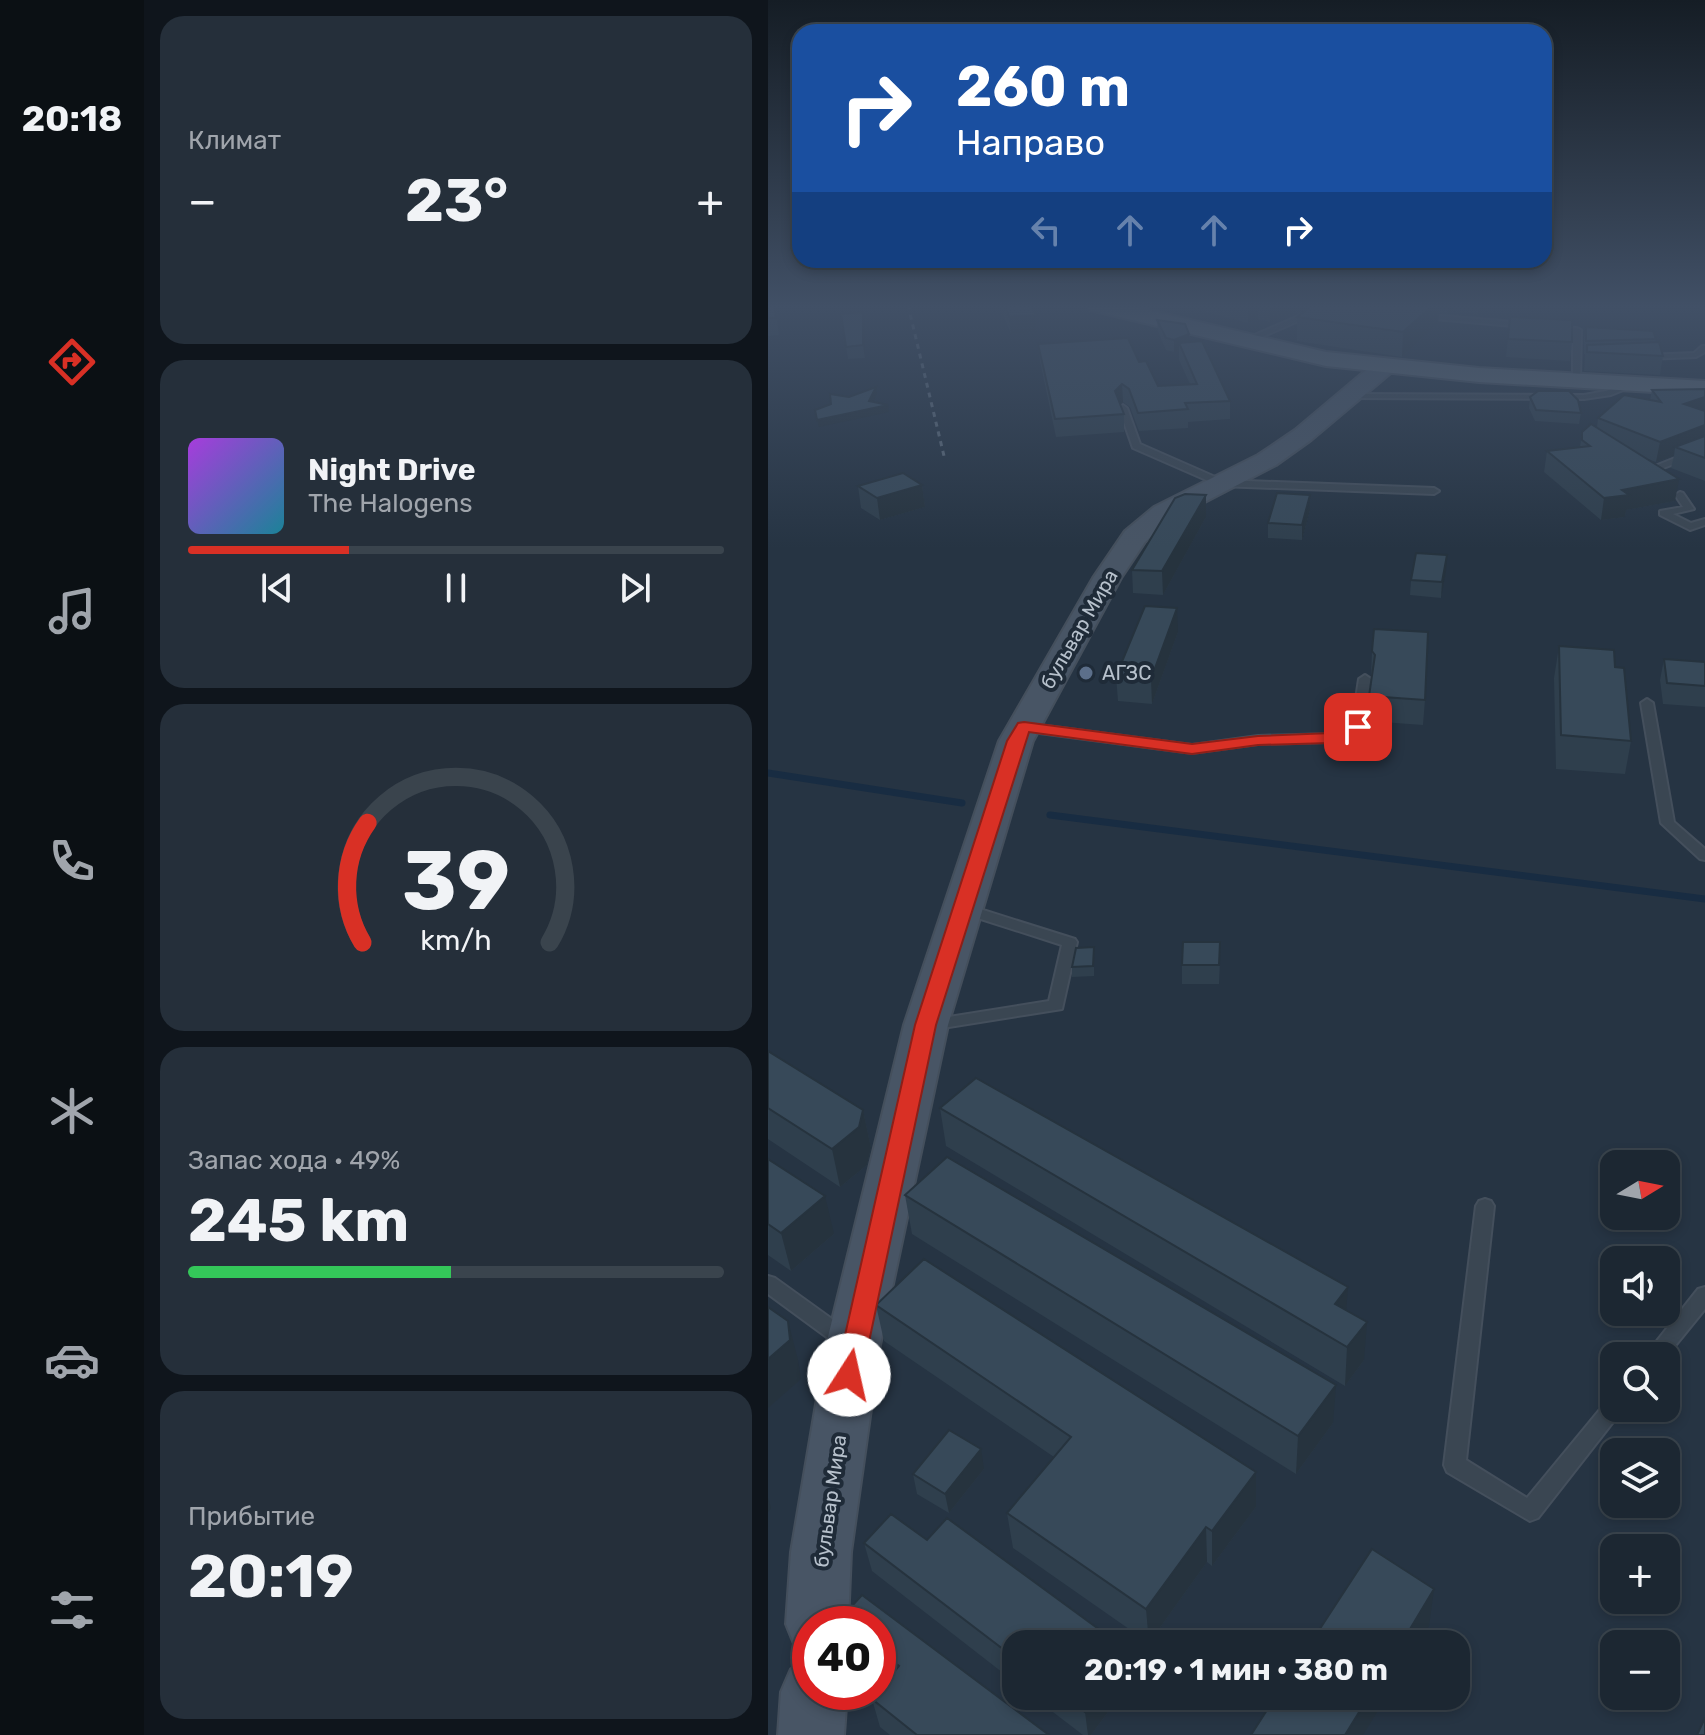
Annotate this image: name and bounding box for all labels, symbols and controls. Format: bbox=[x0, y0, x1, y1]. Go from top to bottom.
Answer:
text: 260 m bbox=[956, 54, 1130, 120]
icon: right bbox=[824, 56, 928, 160]
text: 20:18 bbox=[22, 97, 122, 140]
text: Направо bbox=[956, 121, 1105, 164]
text: Климат bbox=[188, 125, 281, 156]
text: 23° bbox=[405, 165, 508, 236]
text: − bbox=[188, 175, 217, 227]
text: + bbox=[697, 175, 724, 227]
icon: left bbox=[1024, 208, 1068, 252]
icon: ahead bbox=[1108, 208, 1152, 252]
icon: ahead bbox=[1192, 208, 1236, 252]
icon: right bbox=[1276, 208, 1320, 252]
icon: directions bbox=[44, 334, 100, 390]
text: Night Drive bbox=[308, 452, 476, 488]
text: The Halogens bbox=[308, 488, 473, 519]
street label: бульвар Мира bbox=[1035, 565, 1123, 693]
icon: previous bbox=[255, 566, 299, 610]
icon: pause bbox=[434, 566, 478, 610]
icon: next bbox=[613, 566, 657, 610]
icon: music bbox=[44, 583, 100, 639]
place label: АГЗС bbox=[1102, 661, 1152, 685]
marker: АГЗС bbox=[1077, 664, 1095, 682]
pin bbox=[1324, 693, 1392, 761]
icon: arrive bbox=[1336, 705, 1380, 749]
text: 39 bbox=[402, 831, 510, 930]
icon: phone bbox=[44, 833, 100, 889]
text: km/h bbox=[420, 924, 492, 958]
icon: climate bbox=[44, 1083, 100, 1139]
text: Запас хода · 49% bbox=[188, 1145, 400, 1176]
north arrow bbox=[1600, 1150, 1680, 1230]
map controls bbox=[1600, 1150, 1680, 1710]
text: 245 km bbox=[188, 1185, 409, 1256]
button: sound bbox=[1600, 1246, 1680, 1326]
icon: car bbox=[44, 1332, 100, 1388]
position arrow bbox=[807, 1333, 891, 1417]
button: search bbox=[1600, 1342, 1680, 1422]
street label: бульвар Мира bbox=[809, 1433, 851, 1569]
button: layers bbox=[1600, 1438, 1680, 1518]
text: Прибытие bbox=[188, 1501, 315, 1532]
button: + bbox=[1600, 1534, 1680, 1614]
text: 20:19 bbox=[188, 1541, 354, 1612]
icon: filters bbox=[44, 1582, 100, 1638]
speed limit sign: 40 bbox=[792, 1606, 896, 1710]
button: − bbox=[1600, 1630, 1680, 1710]
text: 20:19 · 1 мин · 380 m bbox=[1084, 1652, 1388, 1688]

